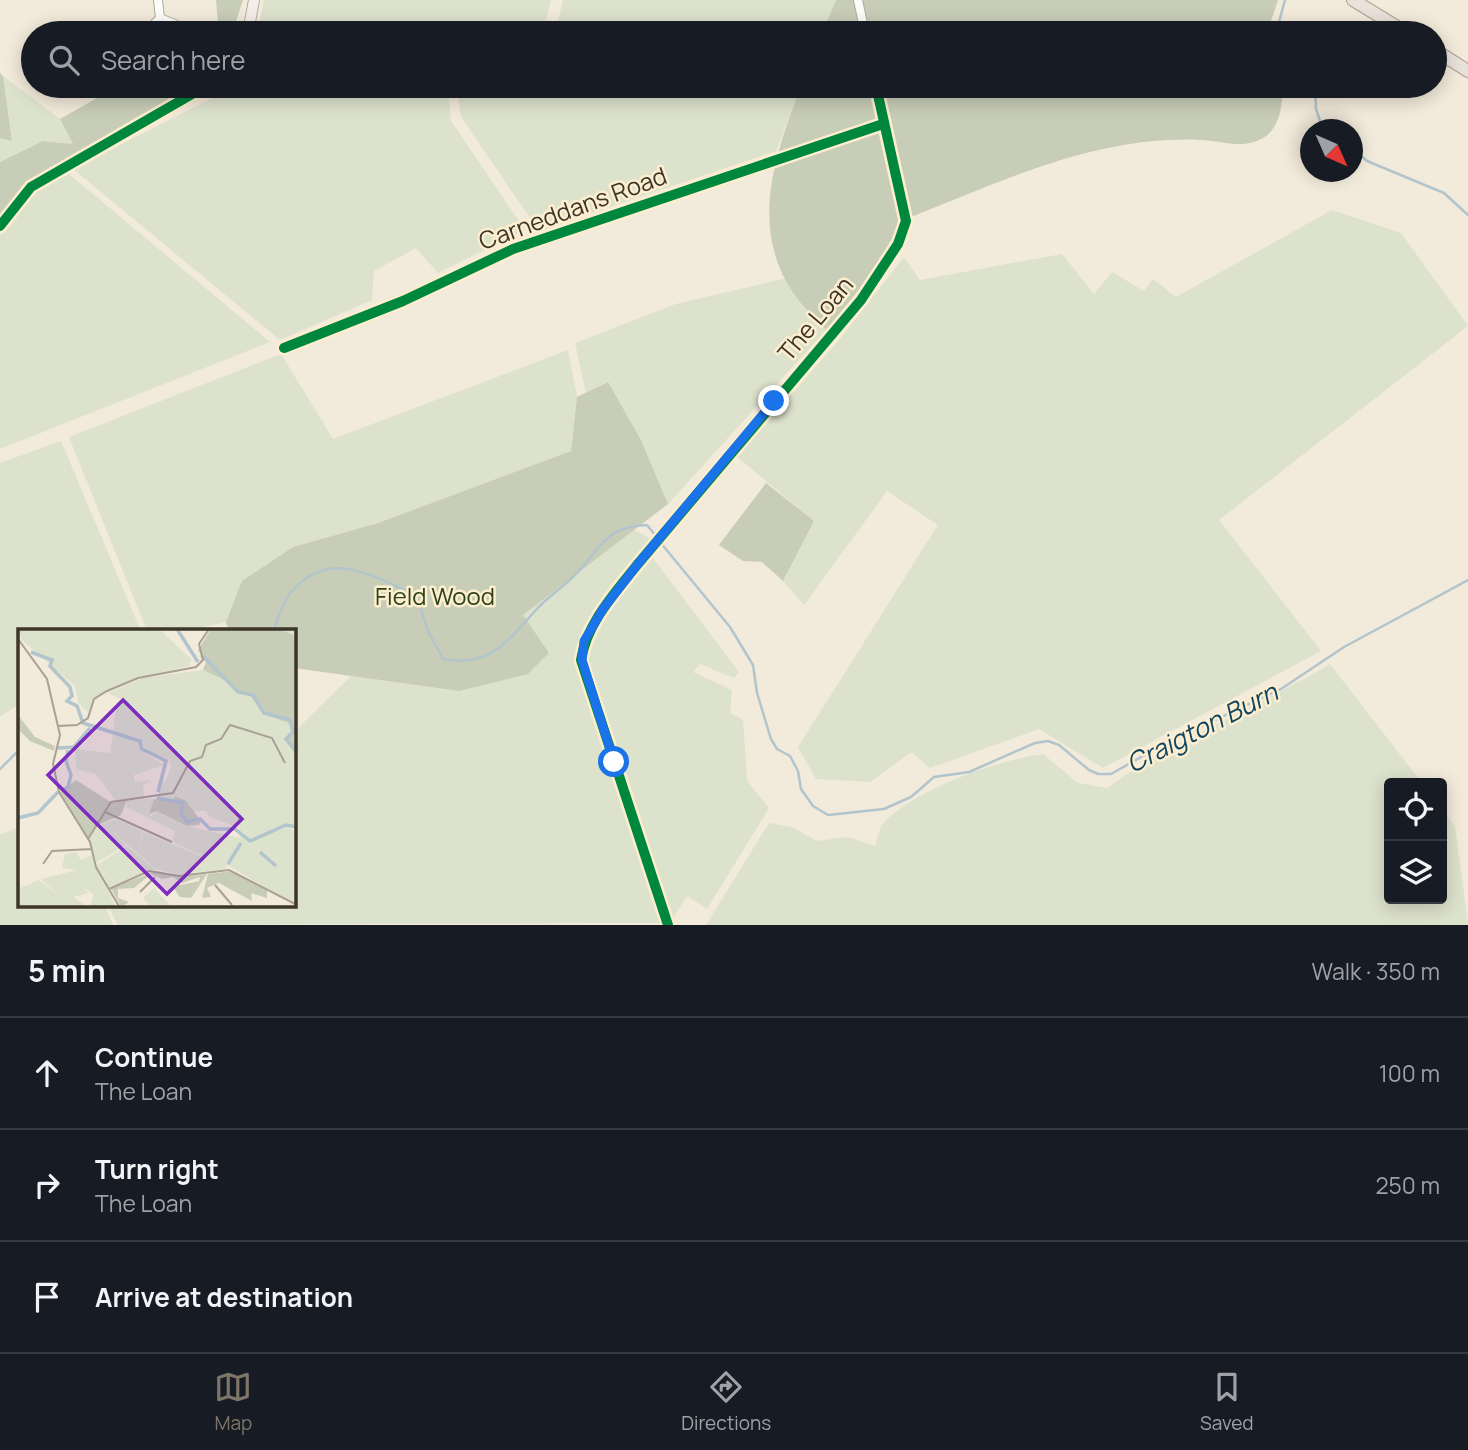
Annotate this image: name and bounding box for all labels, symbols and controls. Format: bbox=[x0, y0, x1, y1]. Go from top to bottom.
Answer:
search box bbox=[21, 21, 1447, 98]
icon: search bbox=[45, 41, 83, 79]
text: Search here bbox=[101, 42, 246, 78]
north arrow bbox=[1300, 119, 1363, 182]
street label: Carneddans Road bbox=[474, 158, 671, 257]
street label: The Loan bbox=[770, 269, 860, 367]
route end bbox=[758, 385, 789, 416]
park label: Field Wood bbox=[375, 579, 495, 612]
inset map bbox=[18, 629, 296, 908]
water label: Craigton Burn bbox=[1120, 673, 1285, 781]
route start bbox=[598, 746, 629, 777]
map controls bbox=[1384, 778, 1447, 904]
button: locate bbox=[1384, 778, 1447, 841]
button: layers bbox=[1384, 841, 1447, 904]
text: 5 min bbox=[28, 950, 106, 991]
text: Walk · 350 m bbox=[1311, 955, 1440, 987]
text: Continue bbox=[95, 1039, 213, 1075]
icon: ahead bbox=[28, 1054, 66, 1092]
text: 100 m bbox=[1379, 1057, 1440, 1089]
text: The Loan bbox=[95, 1075, 192, 1107]
text: Turn right bbox=[95, 1151, 219, 1187]
icon: right bbox=[28, 1166, 66, 1204]
text: 250 m bbox=[1375, 1169, 1440, 1201]
text: The Loan bbox=[95, 1187, 192, 1219]
icon: arrive bbox=[28, 1278, 66, 1316]
text: Arrive at destination bbox=[95, 1279, 353, 1315]
tab: Map bbox=[214, 1368, 252, 1436]
tab: Directions bbox=[681, 1368, 771, 1436]
tab: Saved bbox=[1200, 1368, 1254, 1436]

